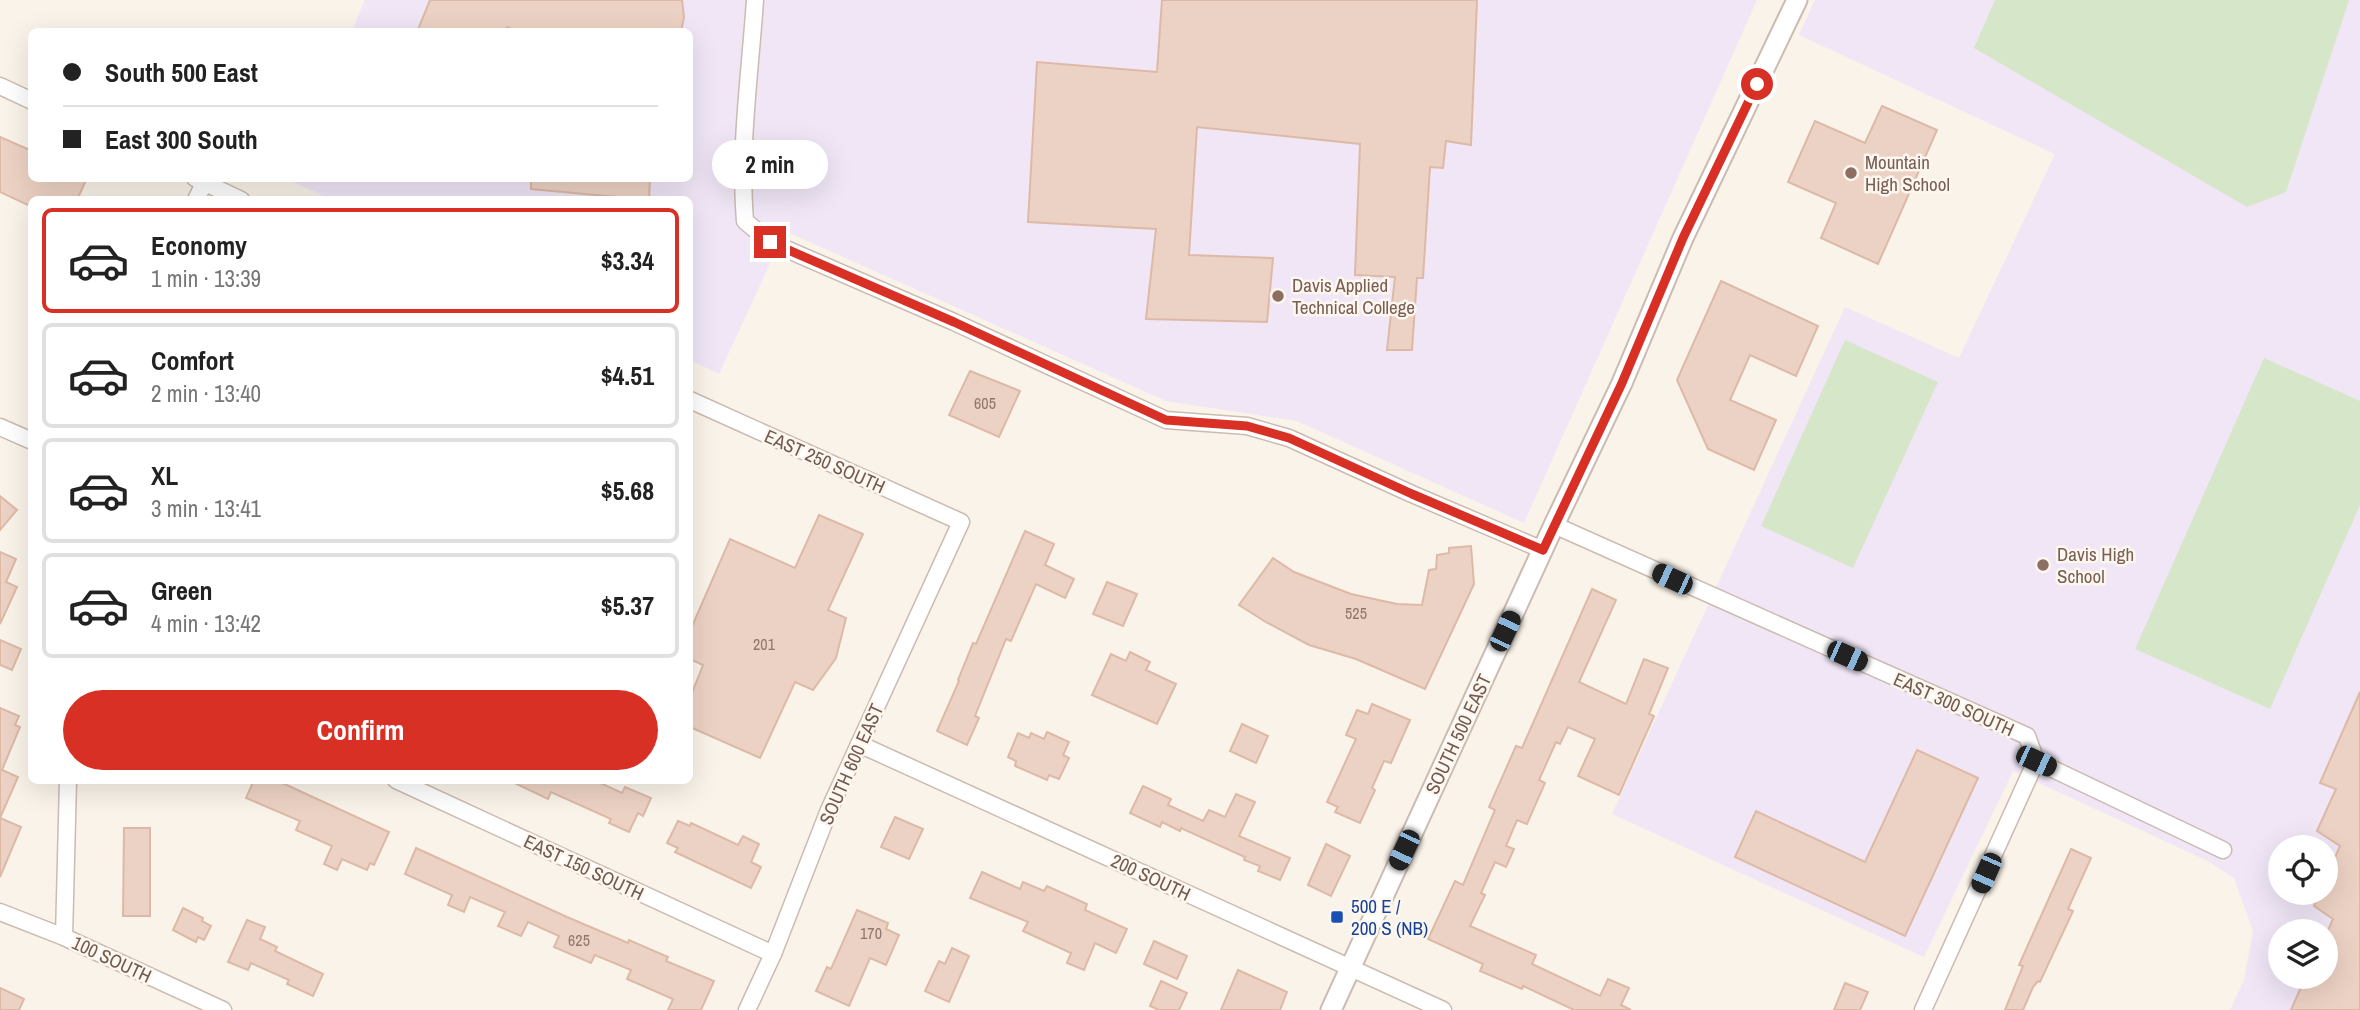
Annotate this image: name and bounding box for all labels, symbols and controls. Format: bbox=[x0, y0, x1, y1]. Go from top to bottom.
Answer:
text: South 500 East bbox=[105, 55, 258, 90]
route start bbox=[1741, 68, 1773, 100]
text: East 300 South bbox=[105, 122, 258, 157]
callout: 2 min bbox=[712, 140, 828, 190]
text: 2 min bbox=[745, 149, 795, 180]
place label: Mountain High School bbox=[1865, 149, 1950, 197]
marker: Mountain High School bbox=[1843, 165, 1859, 181]
route end bbox=[754, 226, 786, 258]
text: Economy bbox=[151, 228, 247, 263]
icon: car bbox=[67, 229, 130, 292]
text: $3.34 bbox=[601, 243, 654, 278]
text: 1 min · 13:39 bbox=[151, 263, 261, 294]
place label: Davis Applied Technical College bbox=[1292, 272, 1415, 320]
marker: Davis Applied Technical College bbox=[1270, 288, 1286, 304]
text: Comfort bbox=[151, 343, 234, 378]
icon: car bbox=[67, 344, 130, 407]
text: $4.51 bbox=[601, 358, 654, 393]
text: 2 min · 13:40 bbox=[151, 378, 261, 409]
house number: 605 bbox=[974, 392, 996, 414]
street label: EAST 250 SOUTH bbox=[761, 423, 889, 499]
text: XL bbox=[151, 458, 178, 493]
icon: car bbox=[67, 459, 130, 522]
text: $5.68 bbox=[601, 473, 654, 508]
text: 3 min · 13:41 bbox=[151, 493, 261, 524]
place label: Davis High School bbox=[2057, 541, 2134, 589]
marker: Davis High School bbox=[2035, 557, 2051, 573]
car bbox=[1649, 561, 1696, 597]
text: Green bbox=[151, 573, 213, 608]
icon: car bbox=[67, 574, 130, 637]
text: $5.37 bbox=[601, 588, 654, 623]
house number: 525 bbox=[1345, 602, 1367, 624]
text: 4 min · 13:42 bbox=[151, 608, 261, 639]
car bbox=[1487, 608, 1524, 654]
house number: 201 bbox=[753, 633, 776, 655]
car bbox=[1824, 638, 1871, 674]
street label: EAST 300 SOUTH bbox=[1890, 666, 2018, 742]
street label: SOUTH 500 EAST bbox=[1419, 669, 1497, 798]
button: Confirm bbox=[63, 690, 658, 770]
street label: SOUTH 600 EAST bbox=[813, 699, 889, 829]
car bbox=[2013, 743, 2060, 779]
car bbox=[1386, 827, 1423, 873]
street label: EAST 150 SOUTH bbox=[520, 828, 648, 906]
map controls bbox=[2268, 835, 2338, 989]
button: locate bbox=[2268, 835, 2338, 905]
street label: 200 SOUTH bbox=[1107, 847, 1195, 907]
car bbox=[1968, 850, 2005, 896]
place label: 500 E / 200 S (NB) bbox=[1351, 893, 1428, 941]
marker: 500 E / 200 S (NB) bbox=[1329, 909, 1345, 925]
button: layers bbox=[2268, 919, 2338, 989]
house number: 170 bbox=[860, 922, 882, 944]
street label: 100 SOUTH bbox=[68, 929, 156, 989]
house number: 625 bbox=[568, 929, 590, 951]

